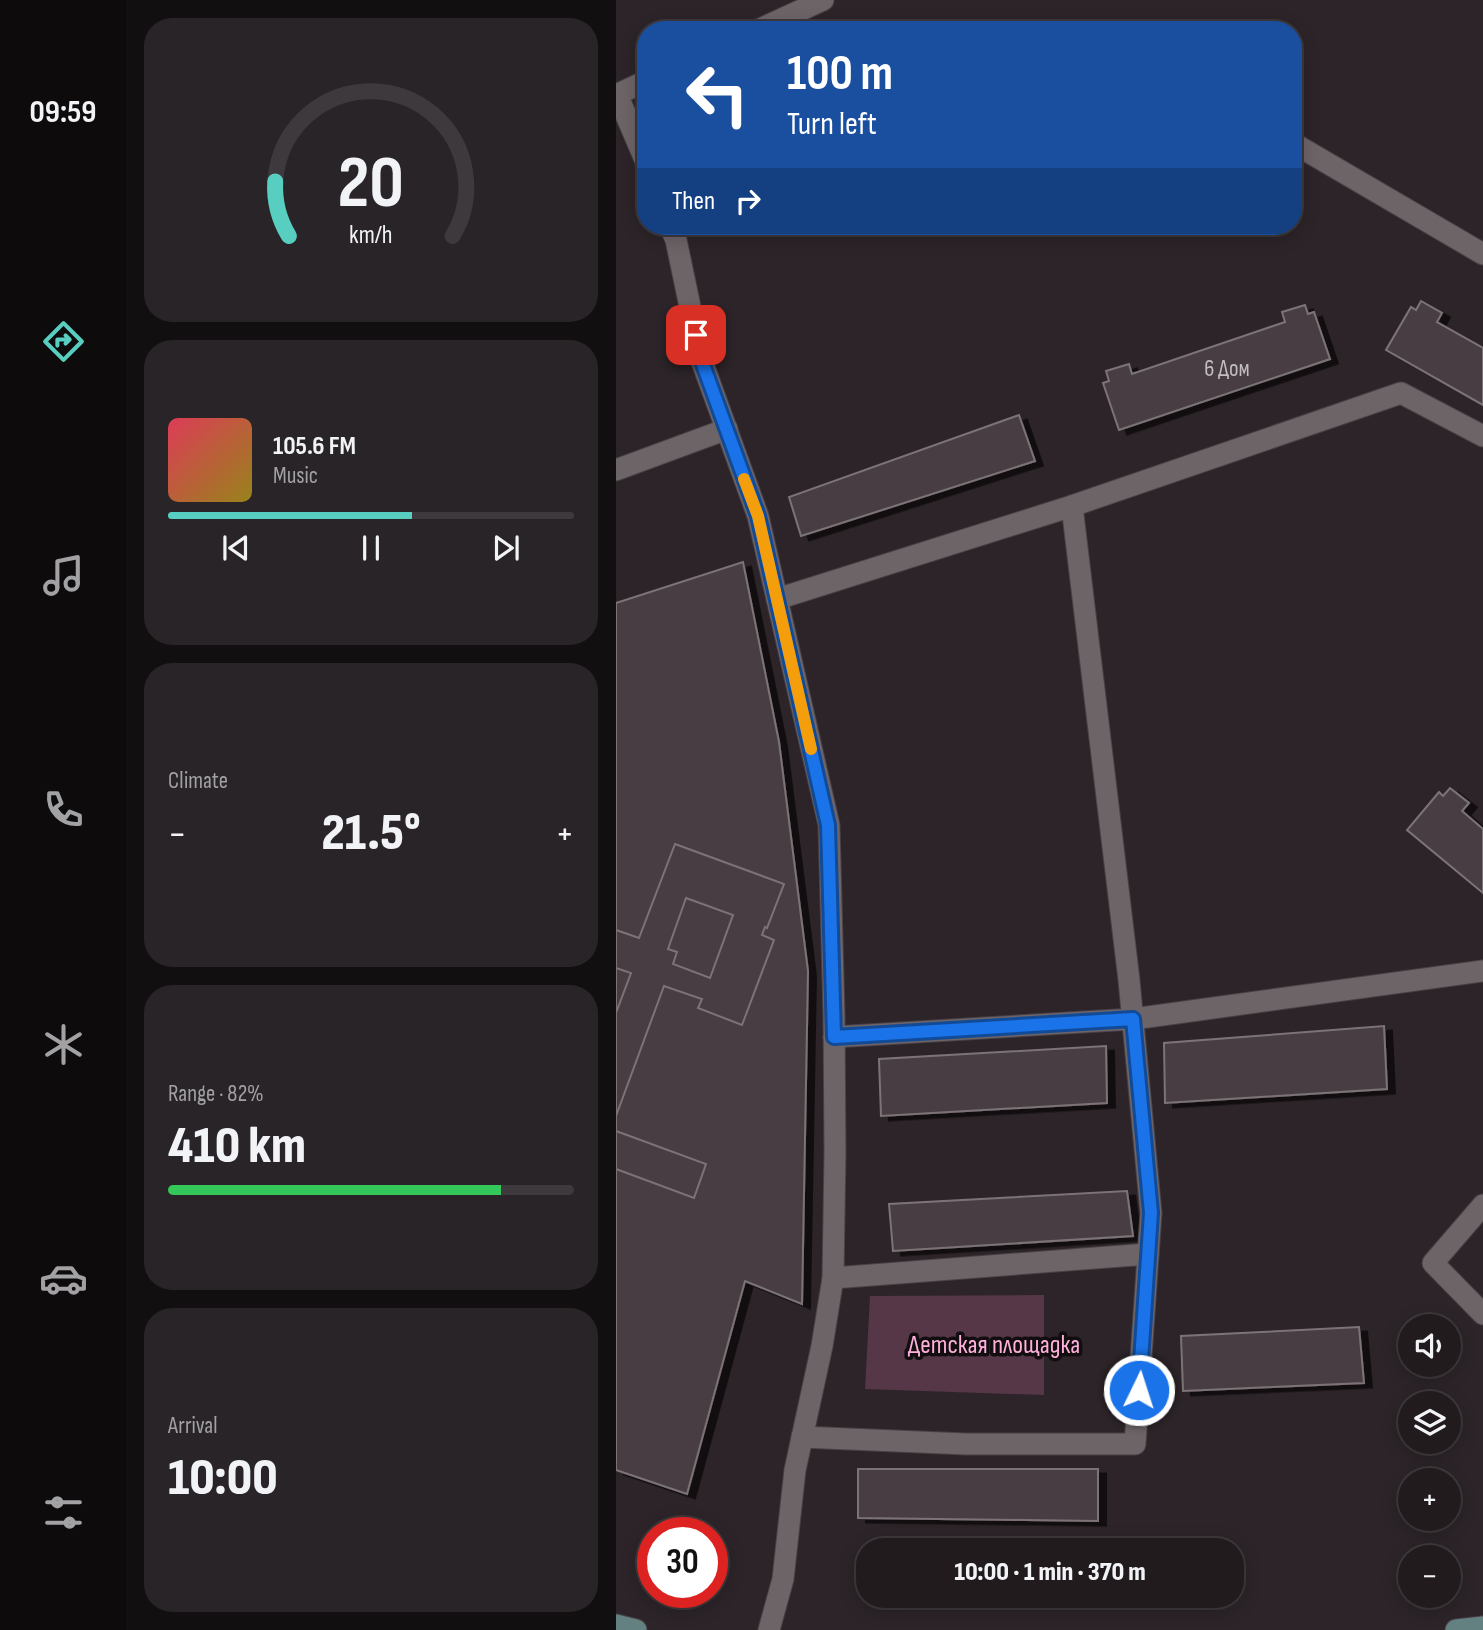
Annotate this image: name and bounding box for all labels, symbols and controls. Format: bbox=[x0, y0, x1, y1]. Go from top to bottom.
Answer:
text: 100 m bbox=[787, 45, 893, 104]
icon: left bbox=[672, 49, 763, 140]
text: 09:59 bbox=[30, 93, 96, 132]
text: Turn left bbox=[787, 105, 877, 144]
text: 20 bbox=[338, 141, 404, 229]
icon: right bbox=[729, 182, 767, 220]
text: Then bbox=[672, 186, 715, 217]
text: km/h bbox=[349, 220, 393, 251]
pin bbox=[666, 305, 726, 365]
icon: arrive bbox=[677, 316, 715, 354]
icon: directions bbox=[39, 317, 88, 366]
house number: 6 Дом bbox=[1204, 355, 1250, 383]
text: 105.6 FM bbox=[273, 431, 356, 462]
text: Music bbox=[273, 462, 318, 490]
icon: previous bbox=[217, 529, 255, 567]
icon: pause bbox=[352, 529, 390, 567]
icon: next bbox=[487, 529, 525, 567]
icon: music bbox=[39, 551, 88, 600]
text: Climate bbox=[168, 767, 228, 795]
icon: phone bbox=[39, 785, 88, 834]
text: 21.5° bbox=[321, 802, 421, 865]
text: − bbox=[168, 812, 187, 857]
text: + bbox=[555, 812, 574, 857]
icon: climate bbox=[39, 1020, 88, 1069]
text: Range · 82% bbox=[168, 1080, 264, 1108]
text: 410 km bbox=[168, 1115, 306, 1178]
icon: car bbox=[39, 1254, 88, 1303]
map controls bbox=[1398, 1314, 1461, 1608]
button: sound bbox=[1398, 1314, 1461, 1377]
park label: Детская площадка bbox=[908, 1330, 1080, 1361]
position arrow bbox=[1102, 1353, 1176, 1427]
button: layers bbox=[1398, 1391, 1461, 1454]
text: Arrival bbox=[168, 1412, 217, 1440]
text: 10:00 bbox=[168, 1447, 278, 1510]
button: + bbox=[1398, 1468, 1461, 1531]
icon: filters bbox=[39, 1488, 88, 1537]
speed limit sign: 30 bbox=[637, 1517, 728, 1608]
button: − bbox=[1398, 1545, 1461, 1608]
text: 10:00 · 1 min · 370 m bbox=[954, 1557, 1146, 1588]

